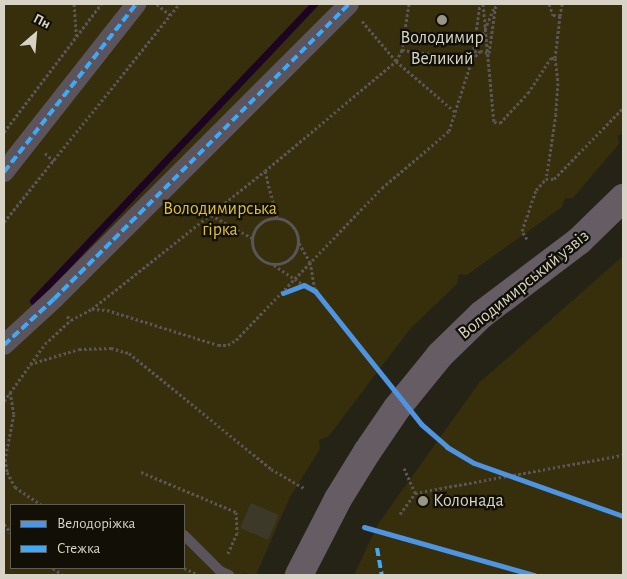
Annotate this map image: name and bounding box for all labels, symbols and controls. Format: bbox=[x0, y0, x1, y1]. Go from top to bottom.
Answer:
north arrow bbox=[10, 10, 60, 60]
text: Пн bbox=[31, 12, 53, 32]
marker: Володимир Великий bbox=[436, 14, 448, 26]
place label: Володимир Великий bbox=[400, 28, 484, 70]
park label: Володимирська гірка bbox=[163, 199, 277, 242]
street label: Володимирський узвіз bbox=[454, 226, 594, 344]
place label: Колонада bbox=[433, 490, 504, 512]
marker: Колонада bbox=[417, 495, 429, 507]
legend bbox=[10, 504, 185, 569]
text: Велодоріжка bbox=[57, 516, 135, 531]
text: Стежка bbox=[57, 541, 100, 556]

